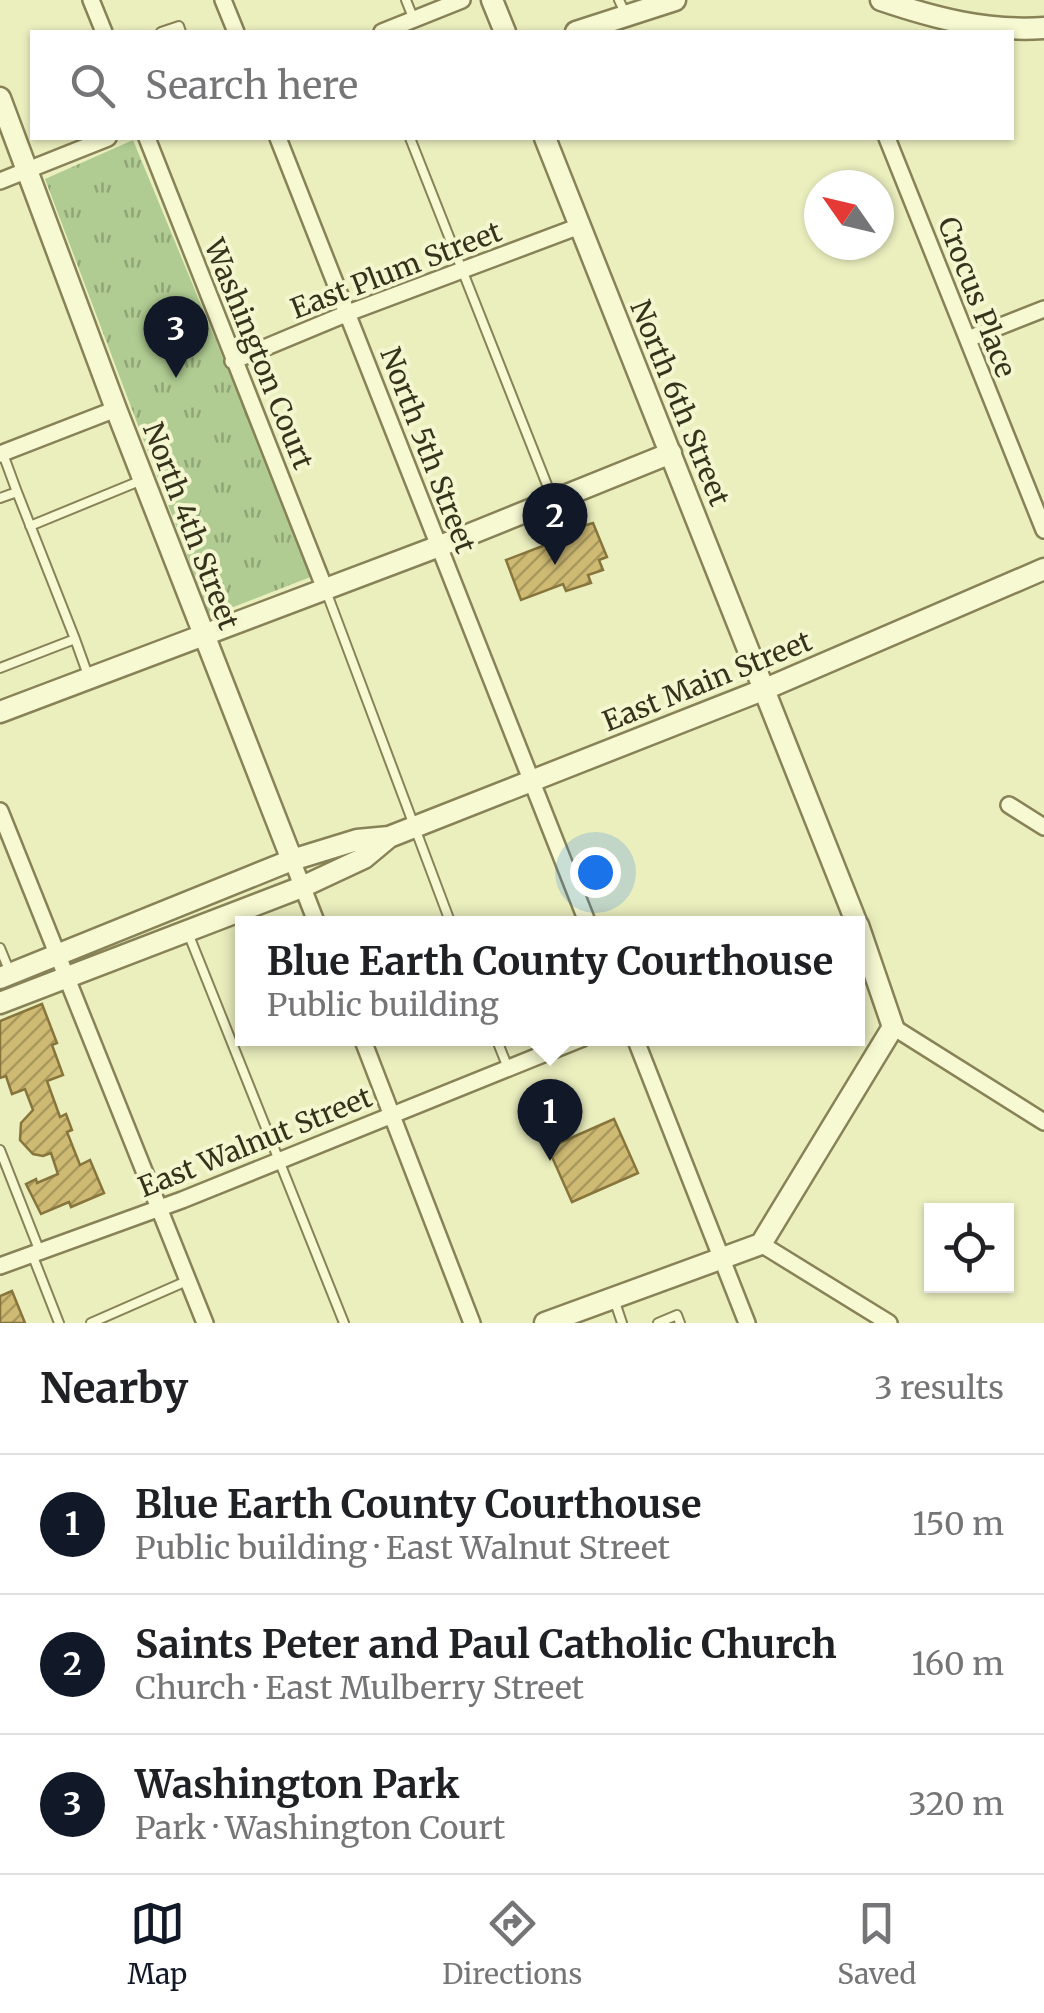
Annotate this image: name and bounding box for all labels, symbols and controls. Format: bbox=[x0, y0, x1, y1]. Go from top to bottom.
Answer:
search box bbox=[30, 30, 1014, 140]
icon: search bbox=[65, 58, 120, 113]
text: Search here bbox=[145, 62, 358, 109]
north arrow bbox=[804, 170, 894, 260]
street label: Crocus Place bbox=[930, 212, 1024, 382]
street label: East Plum Street bbox=[285, 213, 507, 327]
street label: Washington Court bbox=[196, 233, 322, 475]
street label: North 6th Street bbox=[622, 295, 738, 511]
pin: 3 bbox=[144, 296, 208, 378]
street label: North 5th Street bbox=[372, 342, 484, 558]
street label: North 4th Street bbox=[135, 417, 247, 635]
pin: 2 bbox=[522, 482, 588, 565]
street label: East Main Street bbox=[597, 623, 817, 739]
your location bbox=[570, 847, 621, 898]
popup bbox=[235, 916, 865, 1046]
text: Blue Earth County Courthouse bbox=[267, 938, 833, 985]
text: Public building bbox=[267, 985, 499, 1025]
pin: 1 bbox=[518, 1078, 582, 1161]
street label: East Walnut Street bbox=[133, 1079, 377, 1205]
map controls bbox=[924, 1203, 1014, 1293]
button: locate bbox=[924, 1203, 1014, 1293]
text: Nearby bbox=[40, 1362, 188, 1414]
text: 3 results bbox=[874, 1368, 1004, 1408]
text: Blue Earth County Courthouse bbox=[135, 1481, 702, 1528]
text: 1 bbox=[65, 1504, 80, 1544]
text: 150 m bbox=[912, 1504, 1004, 1544]
text: Public building · East Walnut Street bbox=[135, 1528, 670, 1568]
text: Saints Peter and Paul Catholic Church bbox=[135, 1621, 837, 1668]
text: 2 bbox=[63, 1644, 82, 1684]
text: 160 m bbox=[912, 1644, 1004, 1684]
text: Church · East Mulberry Street bbox=[135, 1668, 584, 1708]
text: Washington Park bbox=[135, 1761, 459, 1808]
text: 3 bbox=[63, 1784, 82, 1824]
text: 320 m bbox=[908, 1784, 1004, 1824]
text: Park · Washington Court bbox=[135, 1808, 505, 1848]
tab: Map bbox=[127, 1896, 187, 1992]
tab: Directions bbox=[442, 1896, 582, 1992]
tab: Saved bbox=[837, 1896, 916, 1992]

